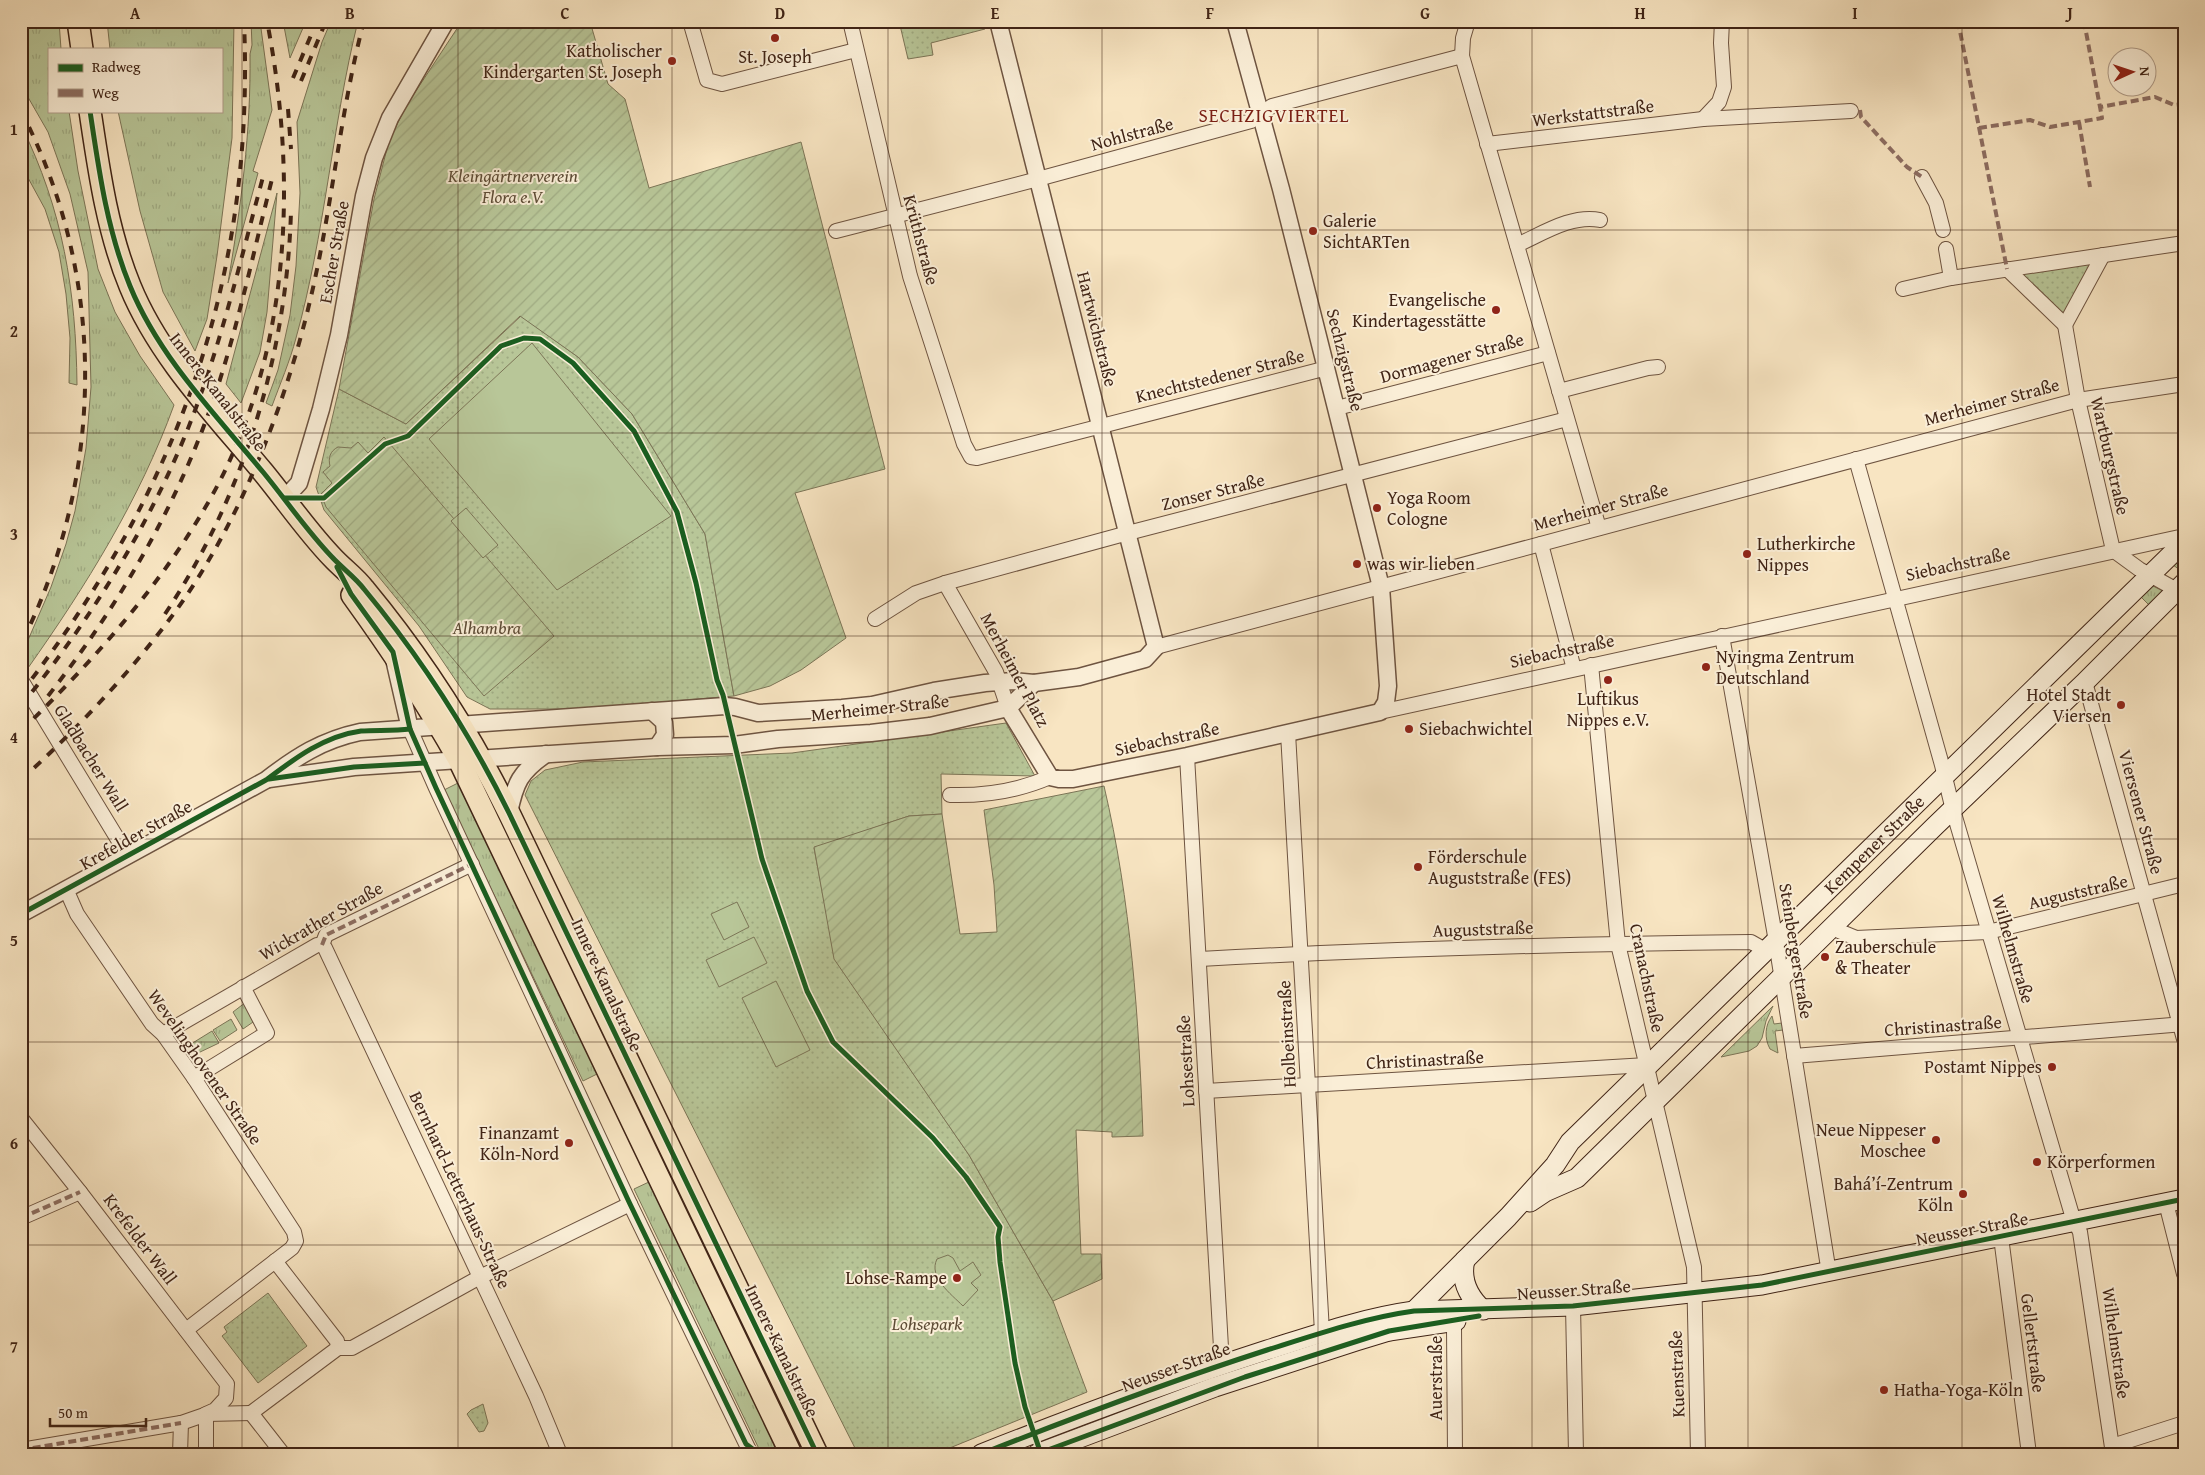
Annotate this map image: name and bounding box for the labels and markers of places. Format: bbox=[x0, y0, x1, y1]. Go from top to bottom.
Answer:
marker: St. Joseph bbox=[769, 32, 781, 44]
place label: Katholischer Kindergarten St. Joseph bbox=[483, 37, 663, 85]
place label: St. Joseph bbox=[738, 43, 812, 70]
marker: Katholischer Kindergarten St. Joseph bbox=[666, 55, 678, 67]
place label: Galerie SichtARTen bbox=[1323, 207, 1410, 255]
marker: Galerie SichtARTen bbox=[1307, 225, 1319, 237]
place label: Evangelische Kindertagesstätte bbox=[1352, 286, 1486, 334]
marker: Evangelische Kindertagesstätte bbox=[1490, 304, 1502, 316]
place label: Yoga Room Cologne bbox=[1387, 484, 1471, 532]
marker: Yoga Room Cologne bbox=[1371, 502, 1383, 514]
place label: Lutherkirche Nippes bbox=[1757, 530, 1855, 578]
marker: Lutherkirche Nippes bbox=[1741, 548, 1753, 560]
place label: was wir lieben bbox=[1367, 550, 1475, 577]
marker: was wir lieben bbox=[1351, 558, 1363, 570]
place label: Nyingma Zentrum Deutschland bbox=[1716, 643, 1855, 691]
marker: Nyingma Zentrum Deutschland bbox=[1700, 661, 1712, 673]
marker: Luftikus Nippes e.V. bbox=[1602, 674, 1614, 686]
place label: Hotel Stadt Viersen bbox=[2026, 681, 2112, 729]
place label: Luftikus Nippes e.V. bbox=[1567, 685, 1649, 733]
marker: Hotel Stadt Viersen bbox=[2115, 699, 2127, 711]
place label: Siebachwichtel bbox=[1419, 715, 1532, 742]
marker: Siebachwichtel bbox=[1403, 723, 1415, 735]
place label: Förderschule Auguststraße (FES) bbox=[1428, 843, 1571, 891]
marker: Förderschule Auguststraße (FES) bbox=[1412, 861, 1424, 873]
place label: Zauberschule & Theater bbox=[1835, 933, 1936, 981]
marker: Zauberschule & Theater bbox=[1819, 951, 1831, 963]
place label: Postamt Nippes bbox=[1924, 1053, 2042, 1080]
marker: Postamt Nippes bbox=[2046, 1061, 2058, 1073]
place label: Neue Nippeser Moschee bbox=[1816, 1116, 1927, 1164]
place label: Finanzamt Köln-Nord bbox=[479, 1119, 560, 1167]
marker: Neue Nippeser Moschee bbox=[1930, 1134, 1942, 1146]
marker: Finanzamt Köln-Nord bbox=[563, 1137, 575, 1149]
place label: Körperformen bbox=[2047, 1148, 2155, 1175]
marker: Körperformen bbox=[2031, 1156, 2043, 1168]
place label: Bahá’í-Zentrum Köln bbox=[1834, 1170, 1953, 1218]
marker: Bahá’í-Zentrum Köln bbox=[1957, 1188, 1969, 1200]
place label: Lohse-Rampe bbox=[845, 1264, 947, 1291]
marker: Lohse-Rampe bbox=[951, 1272, 963, 1284]
place label: Hatha-Yoga-Köln bbox=[1894, 1376, 2023, 1403]
marker: Hatha-Yoga-Köln bbox=[1878, 1384, 1890, 1396]

